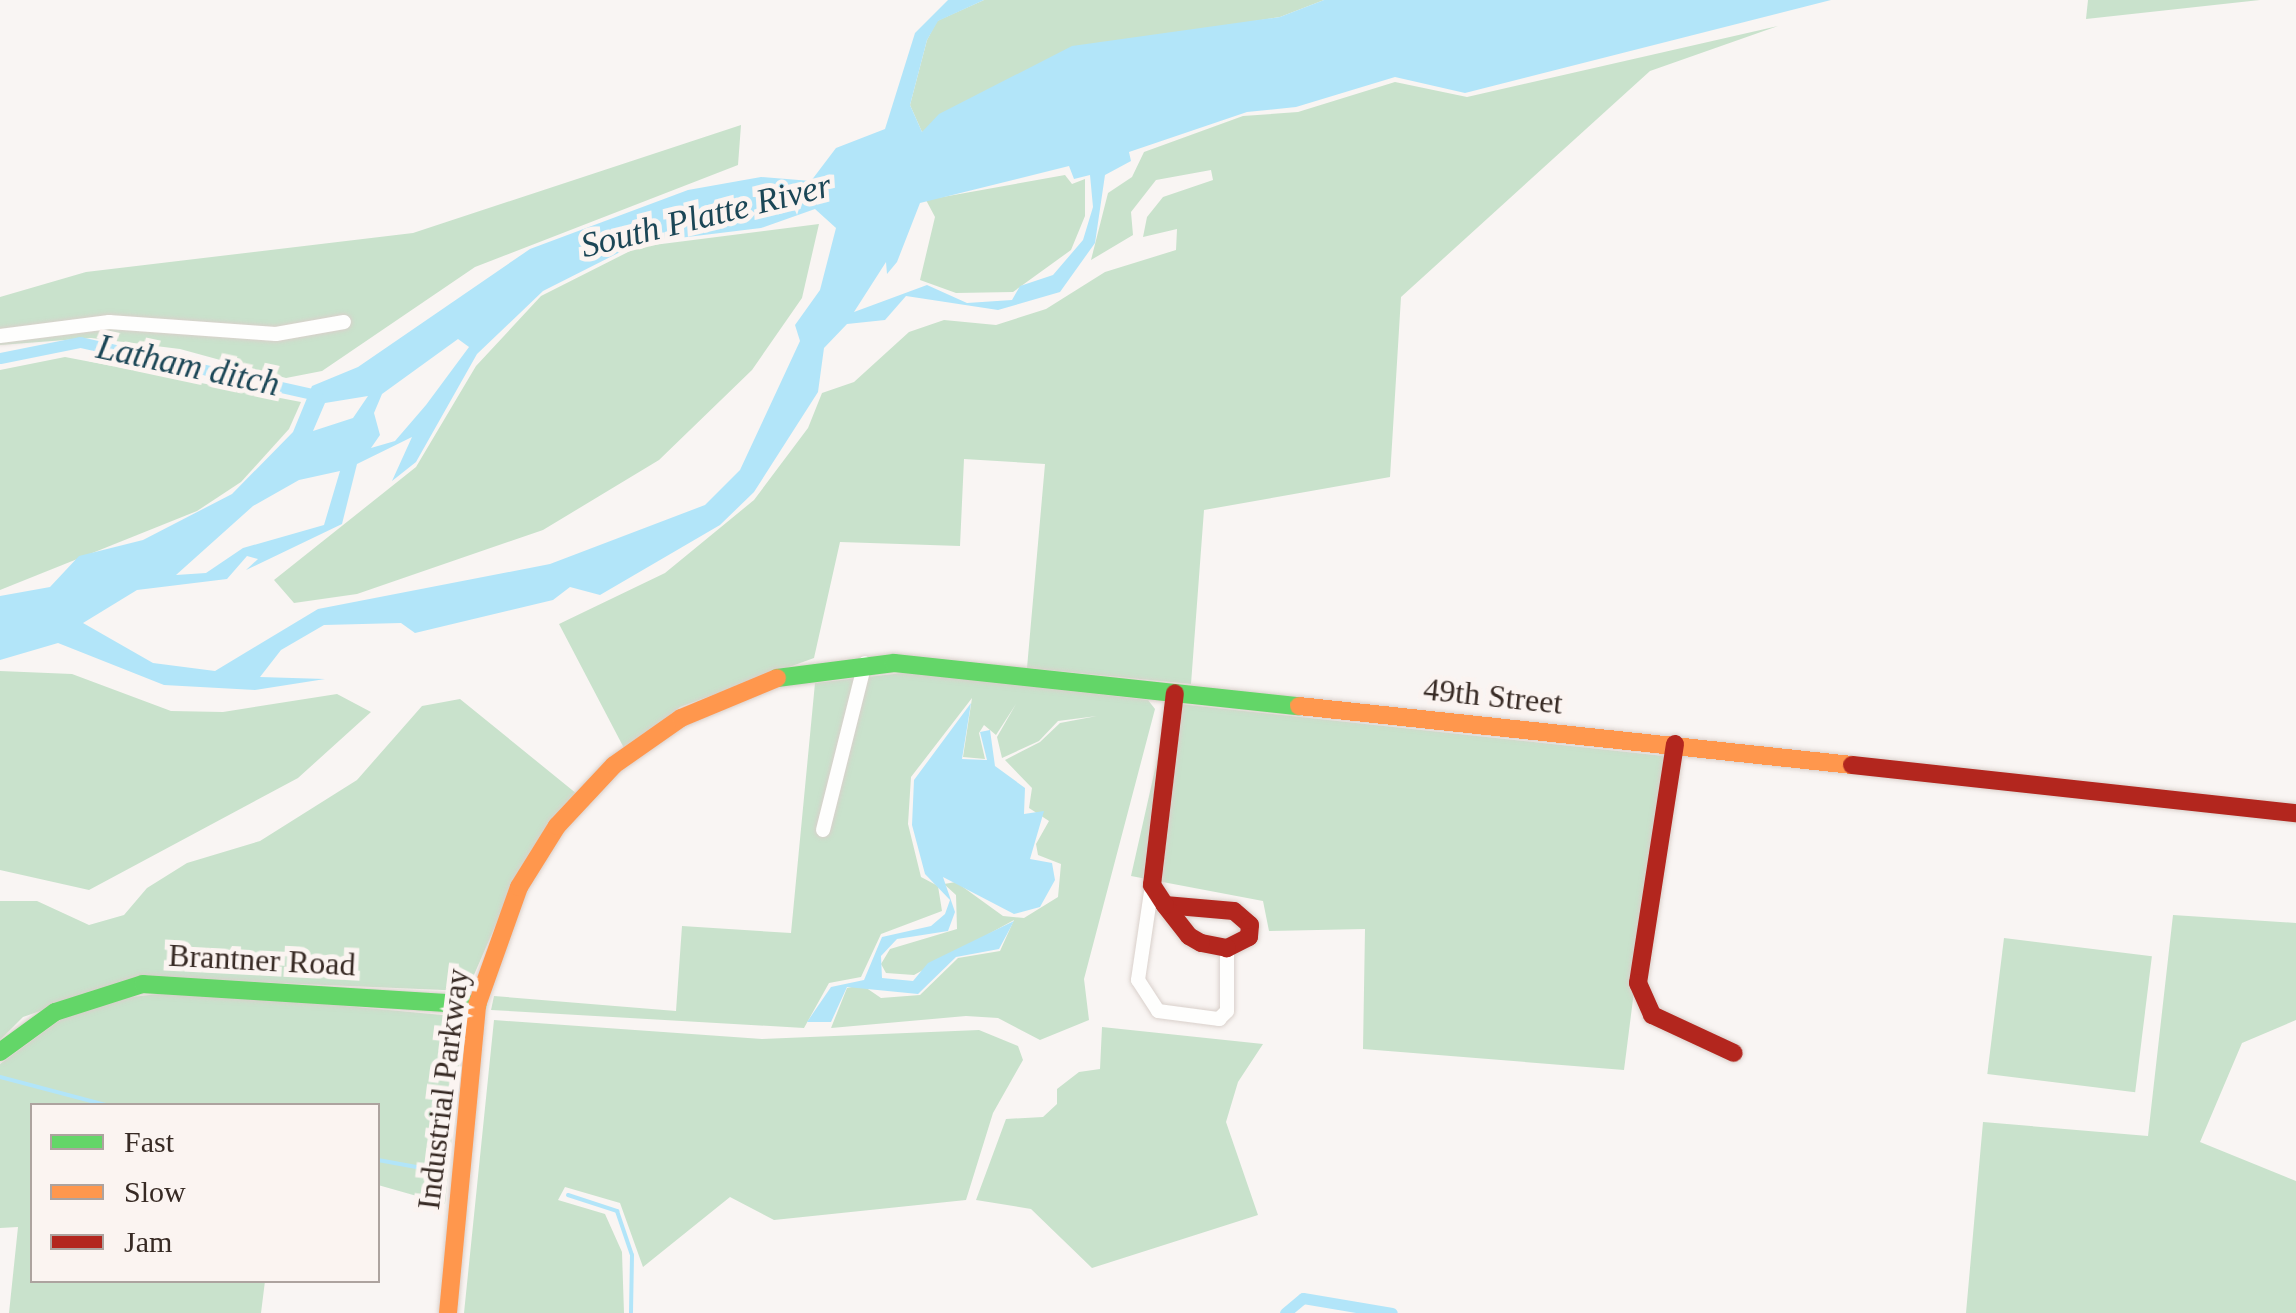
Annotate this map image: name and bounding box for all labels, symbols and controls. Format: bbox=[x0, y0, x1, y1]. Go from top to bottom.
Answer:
water label: South Platte River bbox=[576, 165, 836, 267]
water label: Latham ditch bbox=[93, 326, 283, 406]
street label: 49th Street bbox=[1422, 670, 1564, 722]
street label: Brantner Road bbox=[167, 936, 357, 984]
street label: Industrial Parkway bbox=[409, 966, 477, 1212]
legend bbox=[30, 1103, 380, 1283]
text: Fast bbox=[124, 1125, 174, 1158]
text: Slow bbox=[124, 1175, 186, 1208]
text: Jam bbox=[124, 1225, 172, 1258]

